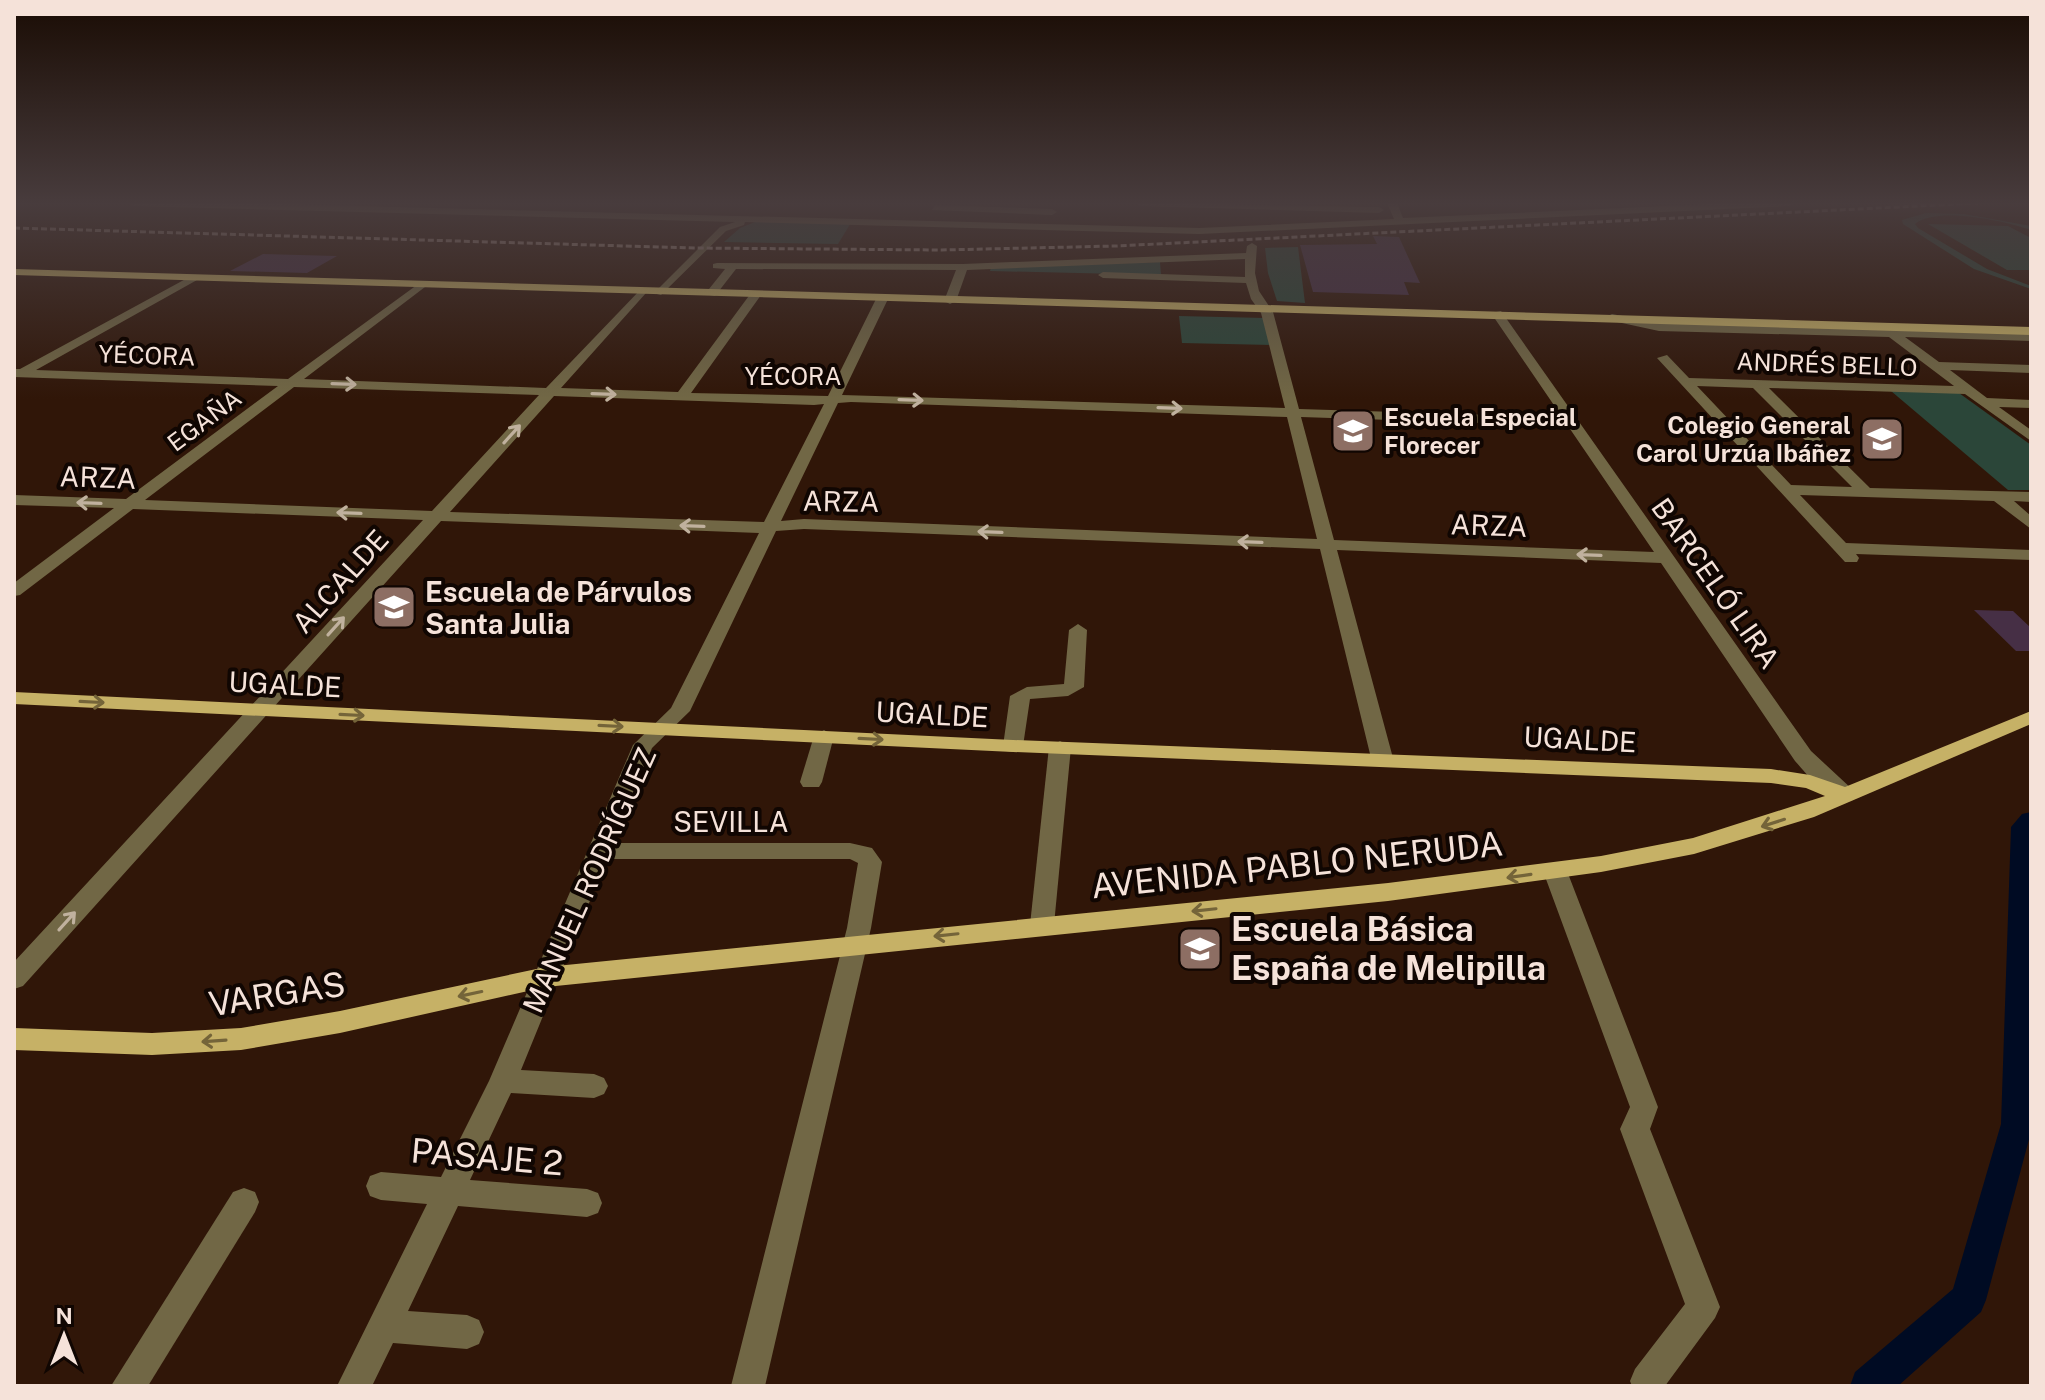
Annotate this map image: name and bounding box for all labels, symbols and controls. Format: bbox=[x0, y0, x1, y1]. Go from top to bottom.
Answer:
street label: YÉCORA bbox=[98, 339, 196, 371]
street label: ANDRÉS BELLO bbox=[1736, 347, 1918, 381]
street label: YÉCORA bbox=[745, 362, 841, 390]
one-way arrow bbox=[330, 377, 357, 392]
street label: EGAÑA bbox=[162, 383, 246, 457]
one-way arrow bbox=[590, 386, 617, 401]
one-way arrow bbox=[897, 392, 924, 407]
one-way arrow bbox=[1156, 401, 1183, 416]
place label: Escuela Especial Florecer bbox=[1384, 403, 1577, 459]
school or university icon: Escuela Especial Florecer bbox=[1329, 407, 1377, 455]
place label: Colegio General Carol Urzúa Ibáñez bbox=[1636, 411, 1851, 467]
school or university icon: Colegio General Carol Urzúa Ibáñez bbox=[1858, 415, 1906, 463]
one-way arrow bbox=[502, 424, 521, 444]
street label: ARZA bbox=[59, 459, 137, 495]
street label: ARZA bbox=[802, 484, 880, 518]
street label: BARCELÓ LIRA bbox=[1645, 492, 1787, 674]
one-way arrow bbox=[76, 495, 103, 510]
one-way arrow bbox=[336, 505, 363, 520]
street label: ARZA bbox=[1450, 507, 1528, 543]
one-way arrow bbox=[679, 519, 706, 534]
street label: ALCALDE bbox=[285, 523, 395, 639]
one-way arrow bbox=[977, 524, 1004, 539]
one-way arrow bbox=[1237, 534, 1264, 549]
one-way arrow bbox=[1576, 547, 1603, 562]
place label: Escuela de Párvulos Santa Julia bbox=[425, 575, 692, 640]
school or university icon: Escuela de Párvulos Santa Julia bbox=[370, 583, 418, 631]
one-way arrow bbox=[327, 616, 346, 636]
street label: UGALDE bbox=[228, 665, 342, 703]
one-way arrow bbox=[78, 695, 105, 710]
street label: UGALDE bbox=[875, 695, 989, 733]
one-way arrow bbox=[338, 707, 365, 722]
one-way arrow bbox=[597, 719, 624, 734]
street label: UGALDE bbox=[1523, 720, 1637, 758]
one-way arrow bbox=[857, 731, 884, 746]
street label: MANUEL RODRÍGUEZ bbox=[516, 742, 662, 1018]
street label: SEVILLA bbox=[673, 805, 789, 838]
one-way arrow bbox=[1760, 816, 1786, 831]
street label: AVENIDA PABLO NERUDA bbox=[1089, 823, 1505, 907]
one-way arrow bbox=[1506, 869, 1532, 884]
one-way arrow bbox=[1191, 902, 1218, 917]
place label: Escuela Básica España de Melipilla bbox=[1231, 909, 1546, 988]
one-way arrow bbox=[57, 912, 75, 932]
school or university icon: Escuela Básica España de Melipilla bbox=[1176, 925, 1224, 973]
one-way arrow bbox=[933, 928, 960, 943]
street label: VARGAS bbox=[206, 964, 348, 1024]
one-way arrow bbox=[457, 987, 483, 1002]
one-way arrow bbox=[201, 1034, 228, 1049]
street label: PASAJE 2 bbox=[409, 1130, 565, 1184]
north arrow bbox=[24, 1296, 104, 1376]
text: N bbox=[55, 1303, 73, 1329]

